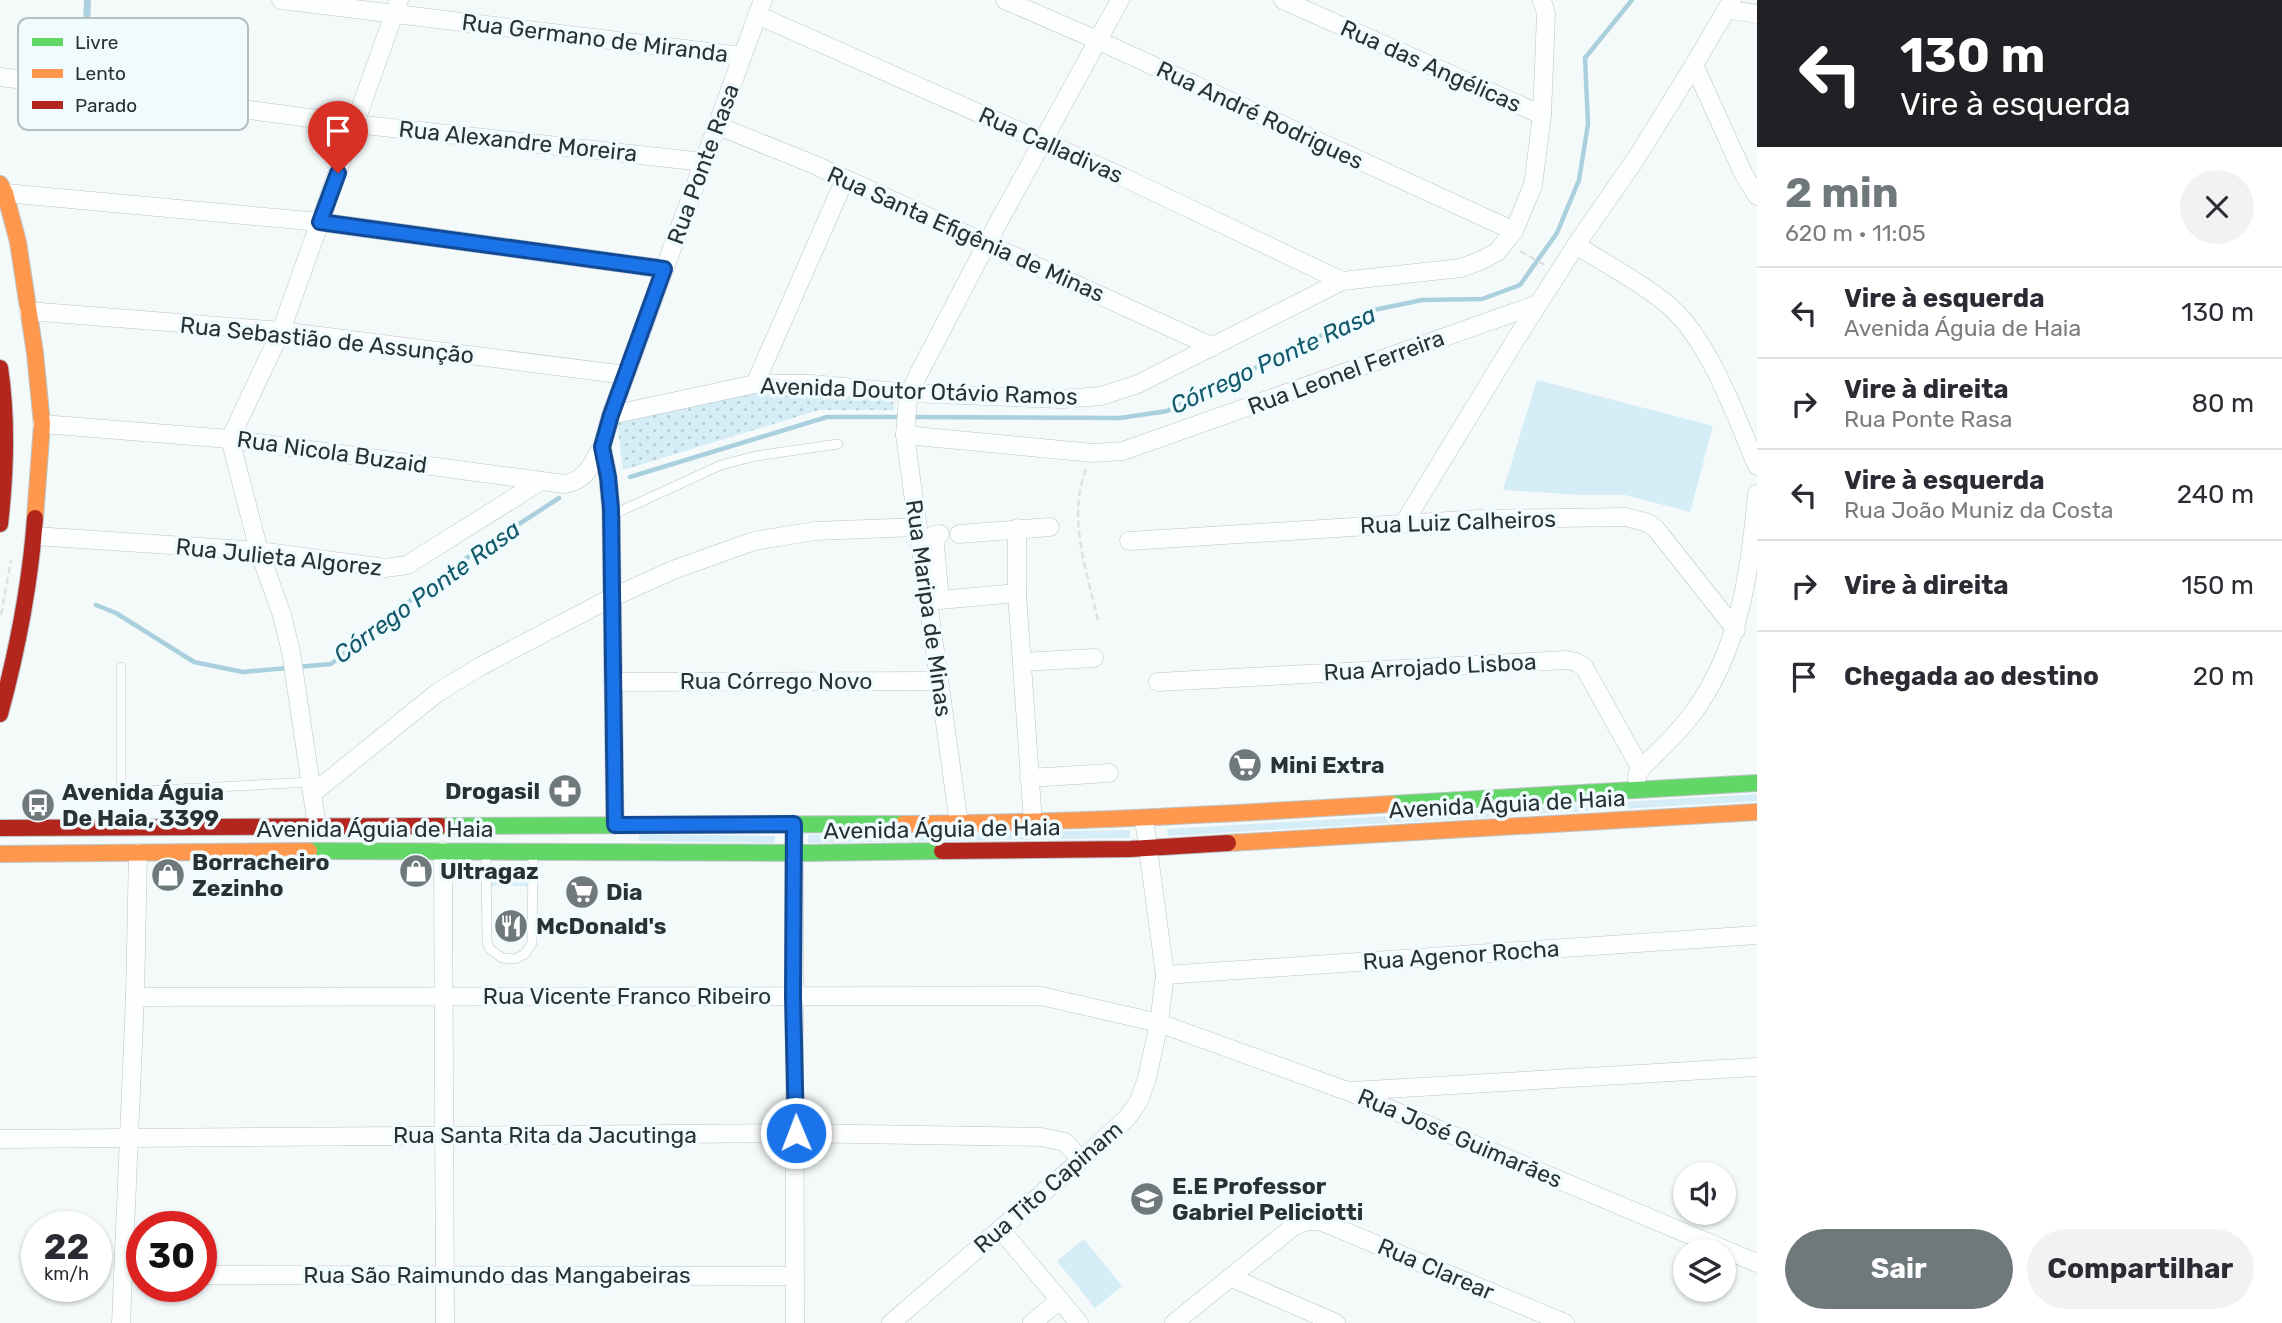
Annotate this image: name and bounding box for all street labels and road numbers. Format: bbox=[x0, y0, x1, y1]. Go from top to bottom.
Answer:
street label: Rua Germano de Miranda bbox=[460, 8, 730, 68]
street label: Rua das Angélicas bbox=[1336, 14, 1526, 118]
street label: Rua André Rodrigues bbox=[1152, 55, 1368, 175]
street label: Rua Ponte Rasa bbox=[661, 80, 745, 248]
street label: Rua Calladivas bbox=[974, 101, 1128, 189]
street label: Rua Alexandre Moreira bbox=[397, 115, 639, 167]
street label: Rua Santa Efigênia de Minas bbox=[823, 160, 1109, 308]
street label: Rua Sebastião de Assunção bbox=[179, 311, 475, 369]
street label: Rua Leonel Ferreira bbox=[1244, 323, 1448, 421]
street label: Avenida Doutor Otávio Ramos bbox=[760, 371, 1078, 411]
street label: Rua Nicola Buzaid bbox=[235, 425, 429, 479]
street label: Rua Maripa de Minas bbox=[900, 498, 958, 718]
street label: Rua Luiz Calheiros bbox=[1360, 505, 1556, 539]
street label: Rua Julieta Algorez bbox=[174, 532, 384, 582]
street label: Rua Arrojado Lisboa bbox=[1323, 647, 1537, 687]
street label: Rua Córrego Novo bbox=[680, 667, 872, 695]
street label: Avenida Águia de Haia bbox=[1388, 784, 1626, 824]
street label: Avenida Águia de Haia bbox=[823, 813, 1061, 845]
street label: Avenida Águia de Haia bbox=[256, 815, 494, 843]
street label: Rua Agenor Rocha bbox=[1362, 934, 1560, 976]
street label: Rua Vicente Franco Ribeiro bbox=[483, 982, 771, 1010]
street label: Rua José Guimarães bbox=[1354, 1082, 1566, 1194]
street label: Rua Tito Capinam bbox=[968, 1115, 1128, 1259]
street label: Rua Santa Rita da Jacutinga bbox=[393, 1121, 697, 1149]
street label: Rua Clarear bbox=[1374, 1232, 1499, 1306]
street label: Rua São Raimundo das Mangabeiras bbox=[303, 1261, 691, 1289]

